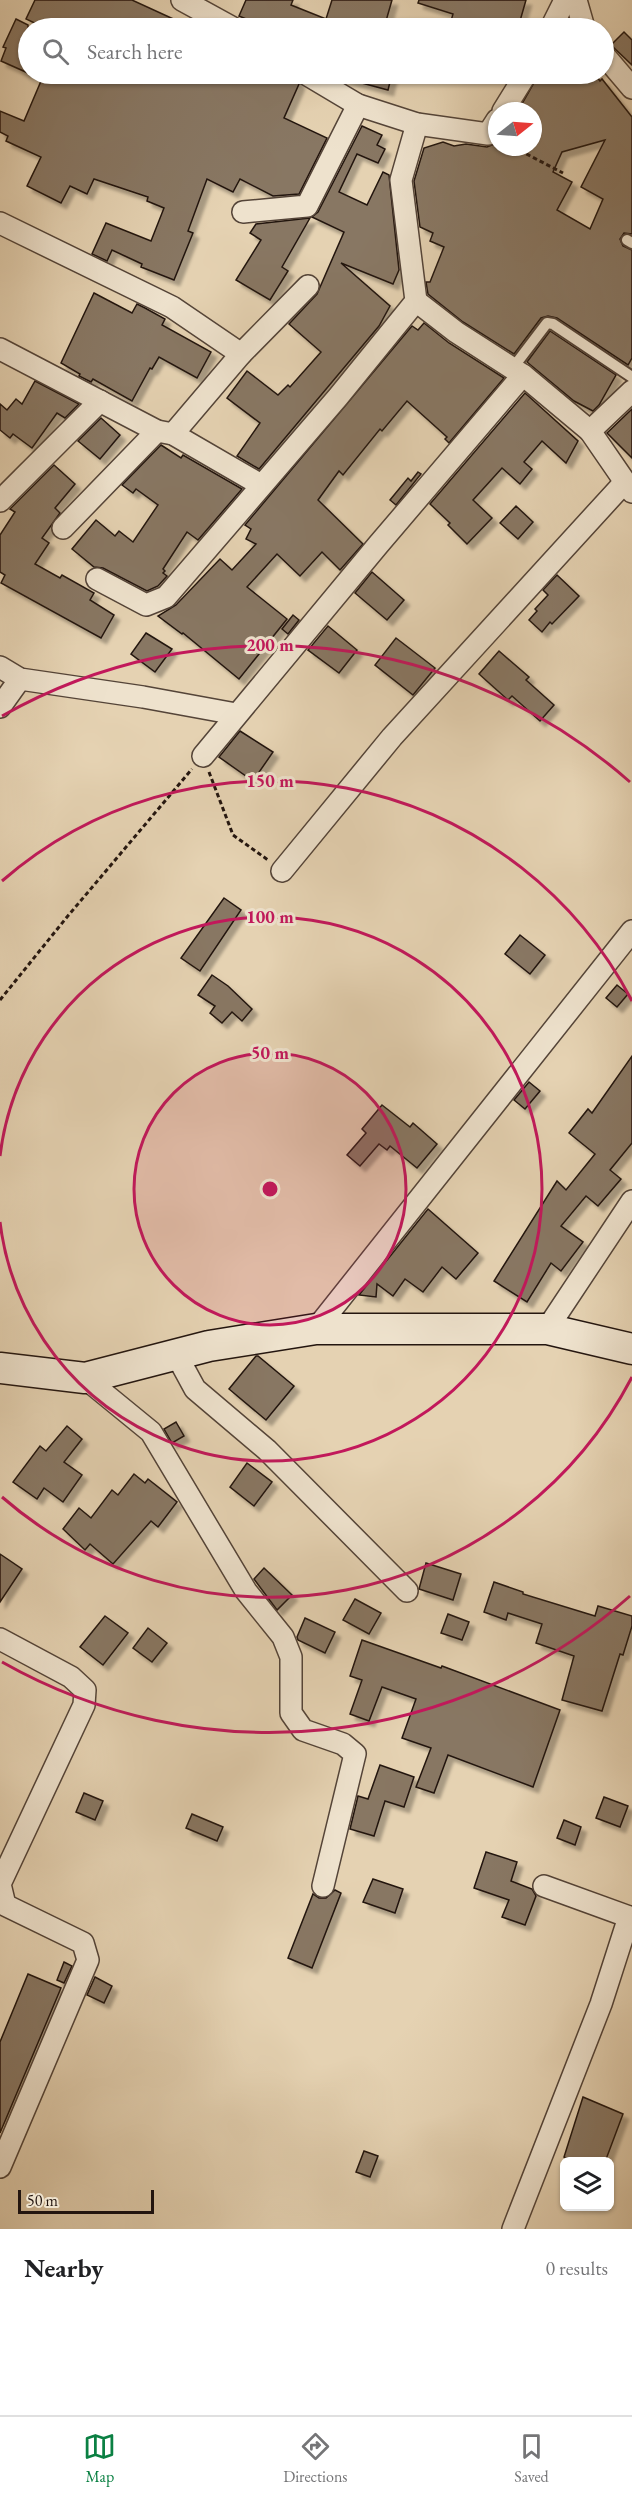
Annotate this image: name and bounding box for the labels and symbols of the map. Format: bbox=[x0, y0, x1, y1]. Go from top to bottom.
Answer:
north arrow bbox=[488, 102, 542, 156]
text: 200 m bbox=[246, 633, 294, 656]
text: 150 m bbox=[246, 769, 294, 792]
text: 100 m bbox=[246, 905, 294, 928]
text: 50 m bbox=[251, 1041, 289, 1064]
centre of rings bbox=[260, 1179, 280, 1199]
scale bar bbox=[18, 2187, 154, 2214]

